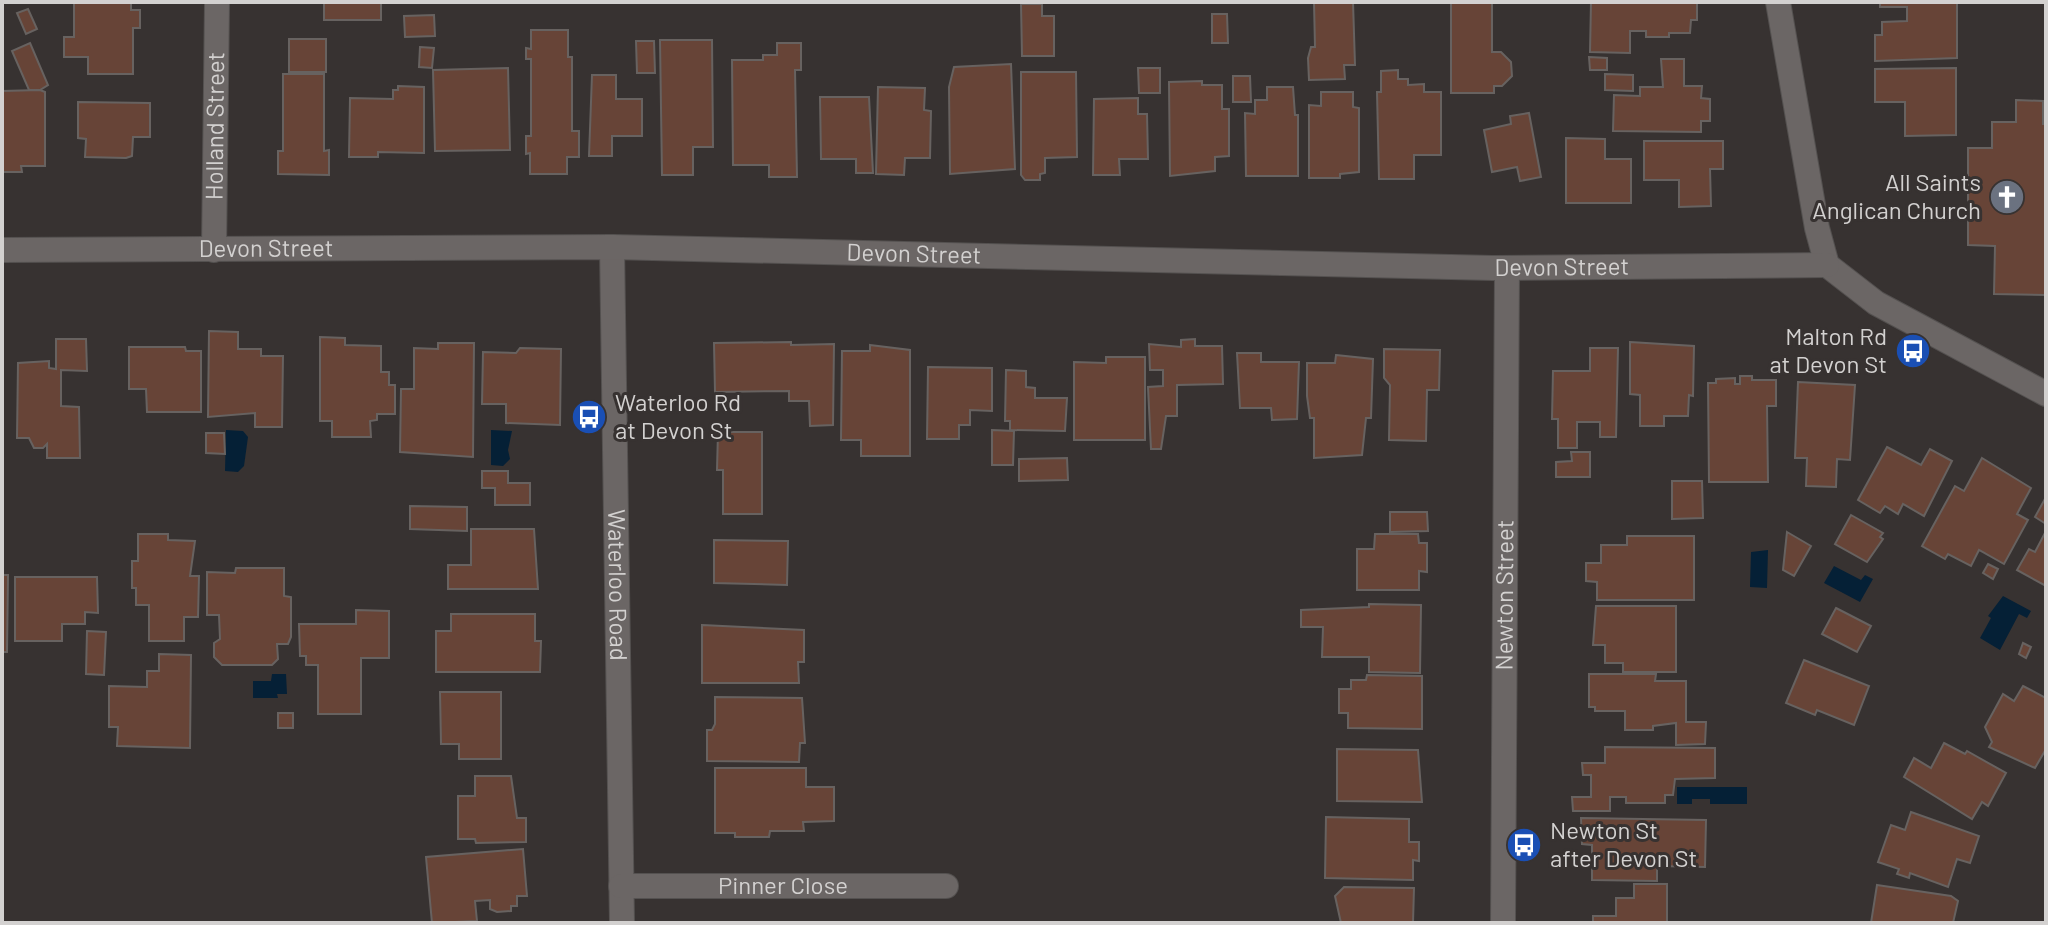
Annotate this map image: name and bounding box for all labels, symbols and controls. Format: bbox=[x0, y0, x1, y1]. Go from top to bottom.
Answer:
street label: Holland Street bbox=[199, 52, 229, 200]
place label: All Saints Anglican Church bbox=[1812, 167, 1981, 224]
church icon: All Saints Anglican Church bbox=[1988, 178, 2026, 216]
street label: Devon Street bbox=[199, 232, 333, 262]
street label: Devon Street bbox=[846, 237, 982, 269]
street label: Devon Street bbox=[1494, 251, 1629, 281]
place label: Malton Rd at Devon St bbox=[1769, 321, 1887, 378]
bus stop icon: Malton Rd at Devon St bbox=[1894, 332, 1932, 370]
place label: Waterloo Rd at Devon St bbox=[615, 387, 741, 444]
bus stop icon: Waterloo Rd at Devon St bbox=[570, 398, 608, 436]
street label: Waterloo Road bbox=[603, 509, 634, 661]
street label: Newton Street bbox=[1489, 519, 1518, 671]
place label: Newton St after Devon St bbox=[1550, 815, 1697, 872]
bus stop icon: Newton St after Devon St bbox=[1505, 826, 1543, 864]
street label: Pinner Close bbox=[718, 870, 848, 899]

